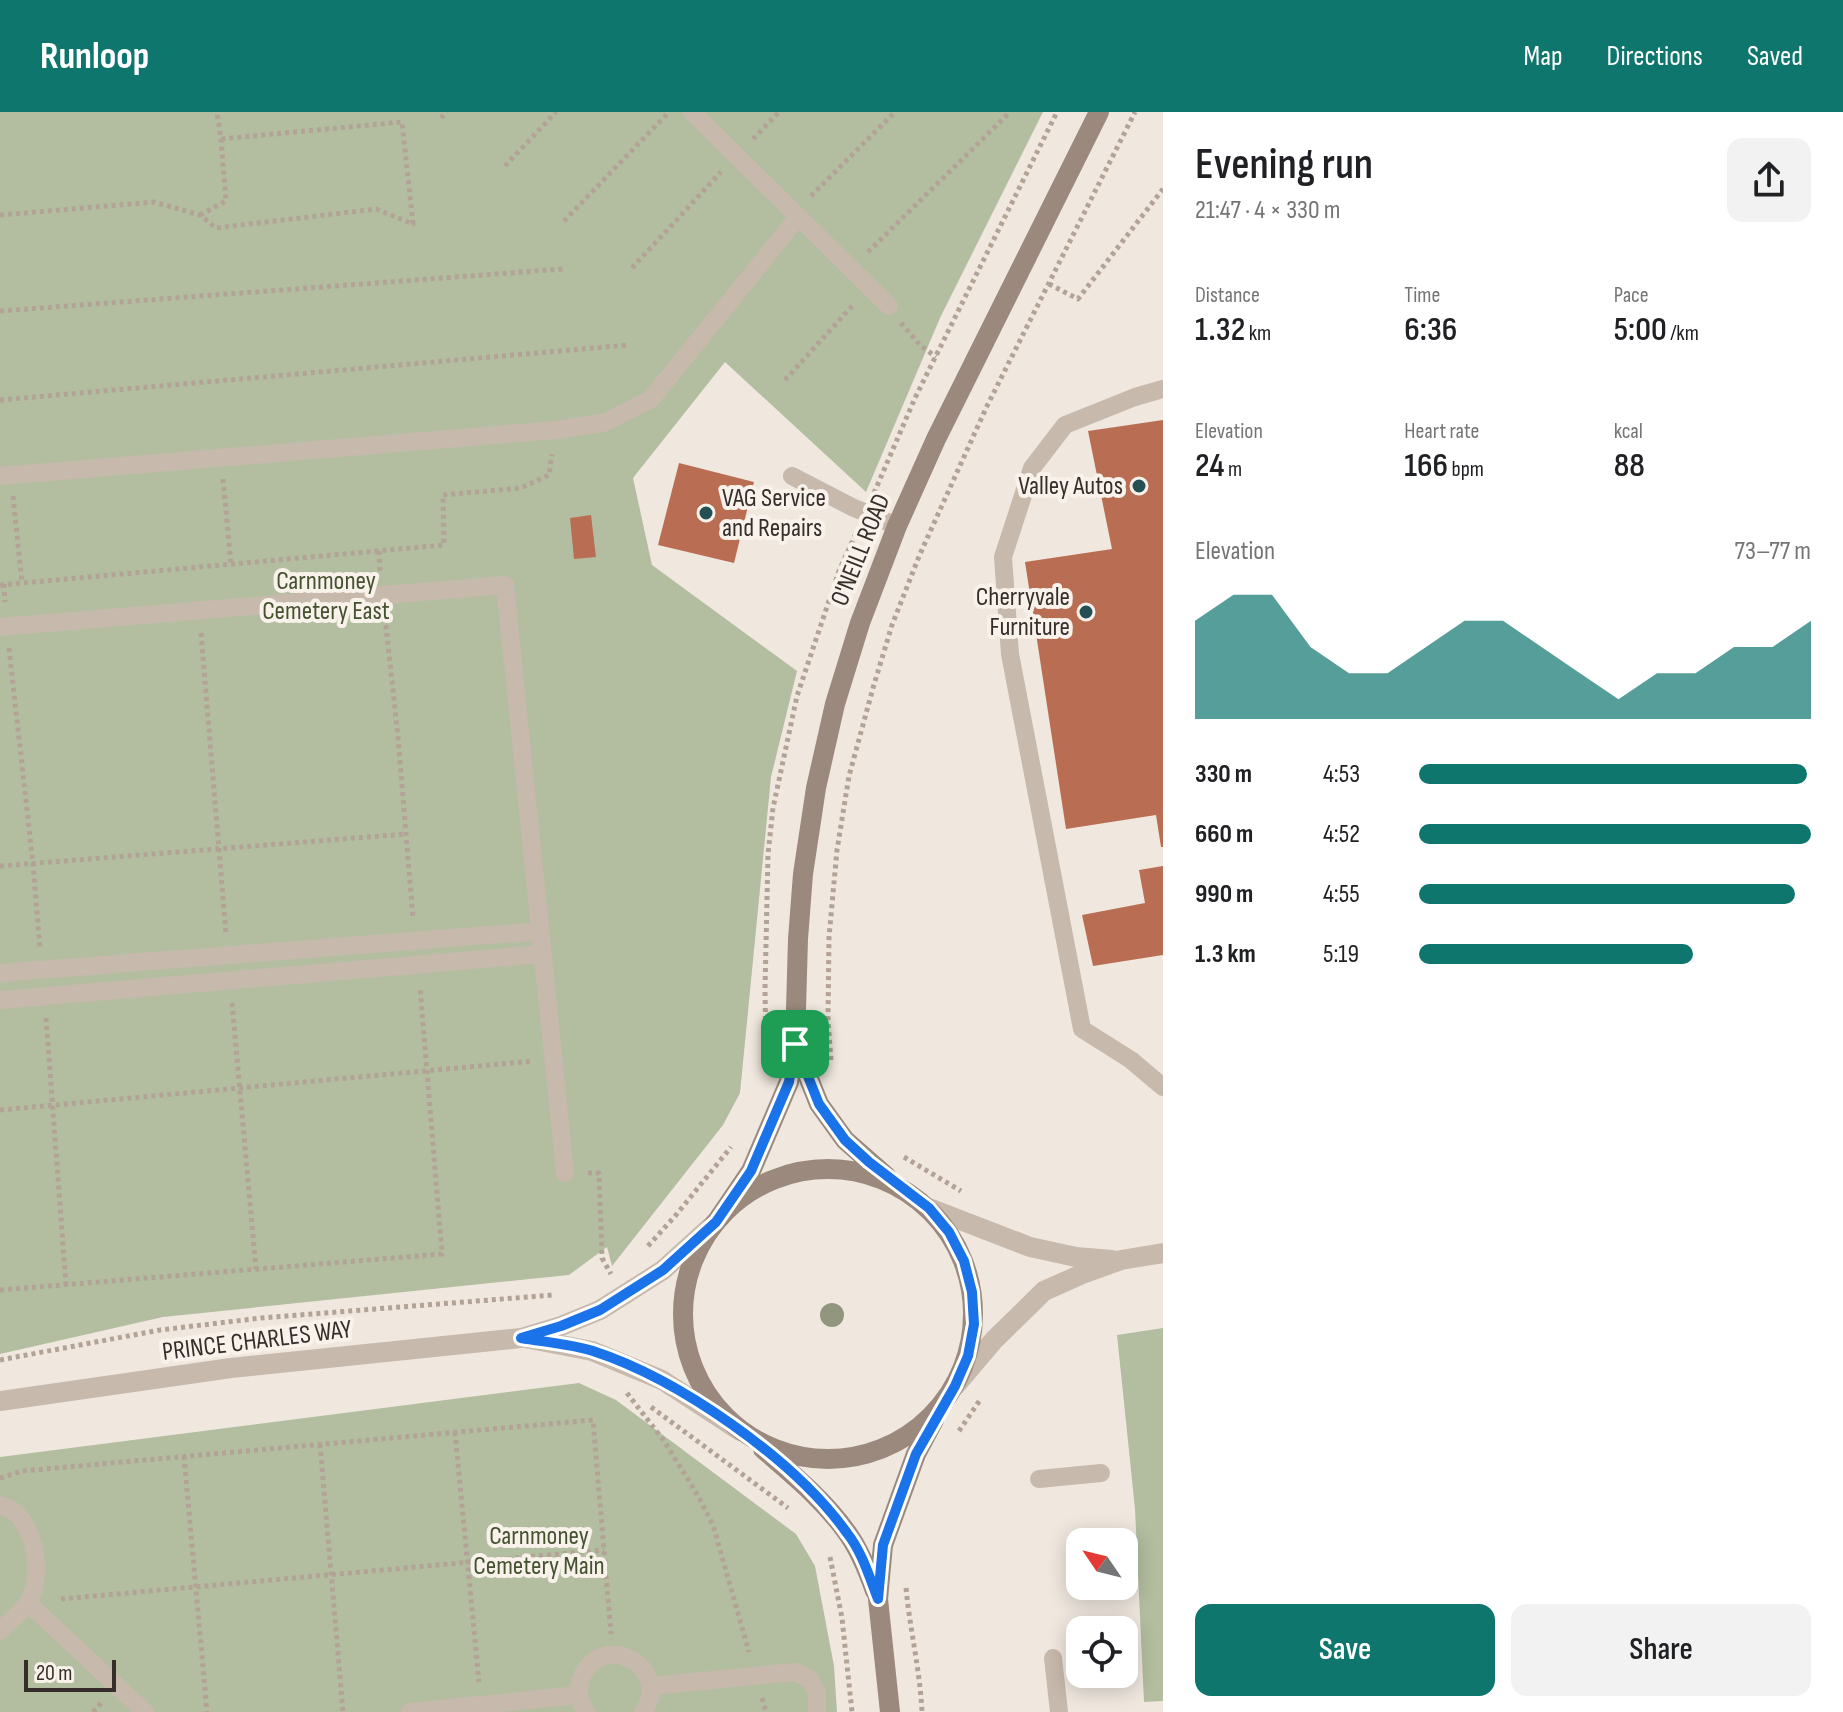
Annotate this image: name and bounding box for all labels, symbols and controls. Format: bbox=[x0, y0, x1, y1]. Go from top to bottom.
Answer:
text: Runloop bbox=[40, 34, 149, 79]
text: Map bbox=[1524, 40, 1563, 73]
text: Directions bbox=[1607, 40, 1703, 73]
text: Saved bbox=[1747, 40, 1803, 73]
text: Evening run bbox=[1195, 138, 1373, 191]
button: share bbox=[1727, 138, 1811, 222]
text: 21:47 · 4 × 330 m bbox=[1195, 195, 1340, 226]
text: Distance bbox=[1195, 282, 1260, 309]
text: Time bbox=[1404, 282, 1440, 309]
text: Pace bbox=[1614, 282, 1649, 309]
text: 1.32 bbox=[1195, 309, 1245, 350]
text: 6:36 bbox=[1404, 309, 1457, 350]
text: 5:00 bbox=[1614, 309, 1667, 350]
text: km bbox=[1245, 320, 1271, 347]
text: /km bbox=[1667, 320, 1699, 347]
text: Elevation bbox=[1195, 418, 1263, 445]
text: Heart rate bbox=[1404, 418, 1479, 445]
text: kcal bbox=[1614, 418, 1643, 445]
text: 24 bbox=[1195, 445, 1225, 486]
text: 166 bbox=[1404, 445, 1448, 486]
text: 88 bbox=[1614, 445, 1645, 486]
text: m bbox=[1225, 456, 1242, 483]
text: bpm bbox=[1448, 456, 1484, 483]
place label: Valley Autos bbox=[1018, 471, 1123, 502]
marker: Valley Autos bbox=[1130, 477, 1148, 495]
place label: VAG Service and Repairs bbox=[722, 483, 826, 544]
street label: O'NEILL ROAD bbox=[825, 490, 897, 610]
marker: VAG Service and Repairs bbox=[697, 504, 715, 522]
text: Elevation bbox=[1195, 536, 1275, 567]
text: 73–77 m bbox=[1735, 536, 1811, 567]
park label: Carnmoney Cemetery East bbox=[262, 566, 390, 627]
place label: Cherryvale Furniture bbox=[976, 582, 1070, 643]
marker: Cherryvale Furniture bbox=[1077, 603, 1095, 621]
text: 330 m bbox=[1195, 759, 1252, 790]
text: 4:53 bbox=[1323, 759, 1360, 790]
text: 660 m bbox=[1195, 819, 1253, 850]
text: 4:52 bbox=[1323, 819, 1360, 850]
text: 990 m bbox=[1195, 879, 1253, 910]
text: 4:55 bbox=[1323, 879, 1360, 910]
text: 1.3 km bbox=[1195, 939, 1256, 970]
text: 5:19 bbox=[1323, 939, 1359, 970]
pin bbox=[761, 1010, 829, 1078]
icon: arrive bbox=[773, 1022, 817, 1066]
street label: PRINCE CHARLES WAY bbox=[160, 1314, 354, 1368]
park label: Carnmoney Cemetery Main bbox=[473, 1521, 605, 1582]
north arrow bbox=[1066, 1528, 1138, 1600]
map controls bbox=[1066, 1528, 1138, 1688]
button: Save bbox=[1195, 1604, 1495, 1696]
button: Share bbox=[1511, 1604, 1811, 1696]
button: locate bbox=[1066, 1616, 1138, 1688]
scale bar bbox=[24, 1656, 116, 1692]
text: 20 m bbox=[36, 1660, 73, 1687]

